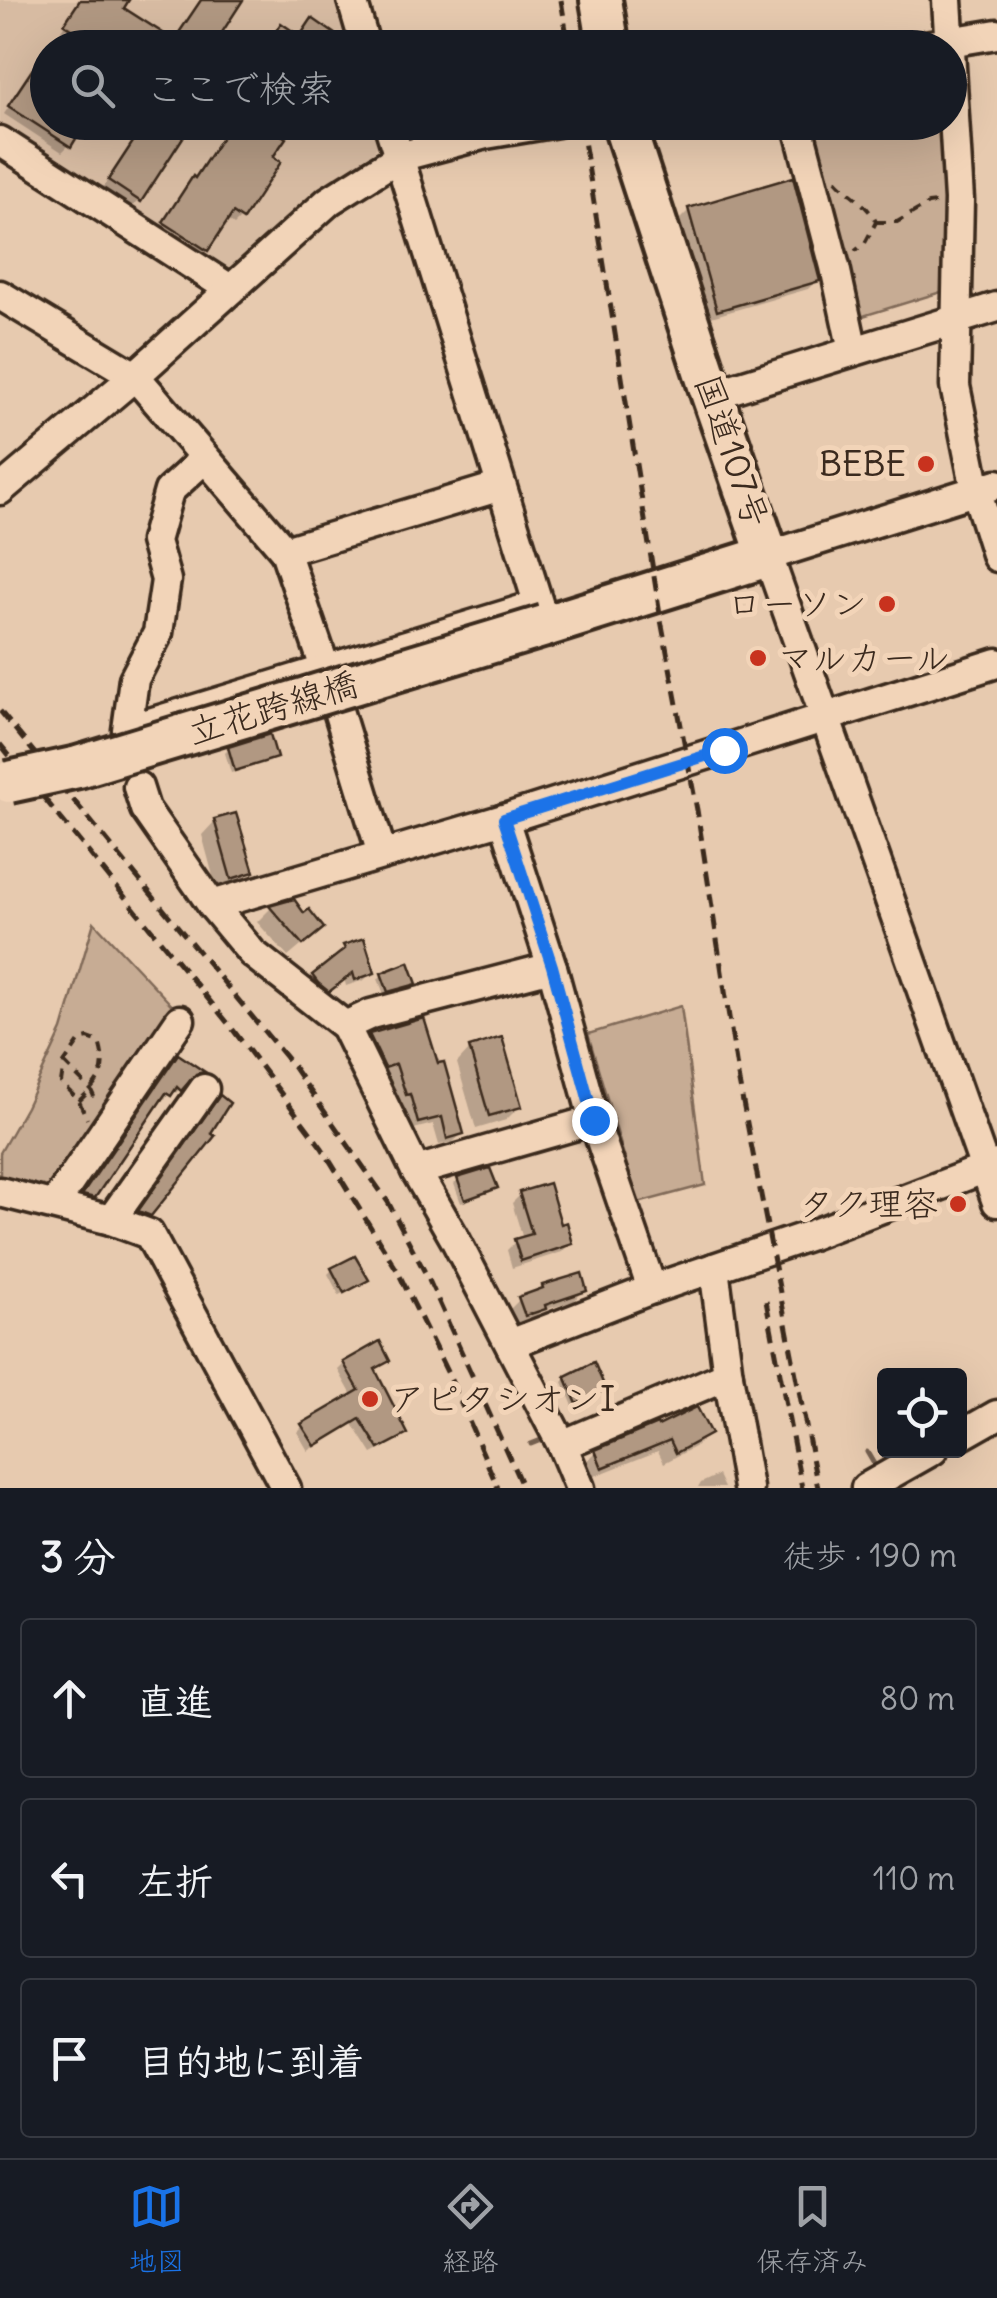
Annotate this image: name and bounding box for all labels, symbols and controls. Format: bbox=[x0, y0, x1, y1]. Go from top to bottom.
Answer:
search box bbox=[30, 30, 967, 140]
icon: search bbox=[65, 58, 120, 113]
text: ここで検索 bbox=[145, 65, 335, 112]
street label: 国道107号 bbox=[686, 369, 780, 533]
place label: BEBE bbox=[819, 441, 906, 485]
marker: BEBE bbox=[915, 453, 937, 475]
place label: ローソン bbox=[727, 581, 867, 625]
marker: ローソン bbox=[876, 593, 898, 615]
place label: マルカール bbox=[778, 635, 950, 679]
marker: マルカール bbox=[747, 647, 769, 669]
street label: 立花跨線橋 bbox=[183, 660, 363, 754]
route start bbox=[702, 728, 748, 774]
route end bbox=[572, 1098, 618, 1144]
place label: タク理容 bbox=[799, 1181, 938, 1225]
marker: タク理容 bbox=[947, 1193, 969, 1215]
map controls bbox=[877, 1368, 967, 1458]
button: locate bbox=[877, 1368, 967, 1458]
place label: アピタシオンI bbox=[390, 1376, 615, 1420]
marker: アピタシオンI bbox=[359, 1388, 381, 1410]
text: 3 分 bbox=[40, 1531, 116, 1583]
text: 徒歩 · 190 m bbox=[783, 1535, 957, 1576]
icon: ahead bbox=[42, 1671, 97, 1726]
text: 直進 bbox=[137, 1678, 213, 1725]
text: 80 m bbox=[880, 1678, 955, 1719]
icon: left bbox=[42, 1851, 97, 1906]
text: 左折 bbox=[137, 1858, 213, 1905]
text: 110 m bbox=[873, 1858, 955, 1899]
icon: arrive bbox=[42, 2031, 97, 2086]
text: 目的地に到着 bbox=[137, 2038, 365, 2085]
tab: 地図 bbox=[129, 2179, 185, 2279]
tab: 経路 bbox=[442, 2179, 498, 2279]
tab: 保存済み bbox=[756, 2179, 868, 2279]

